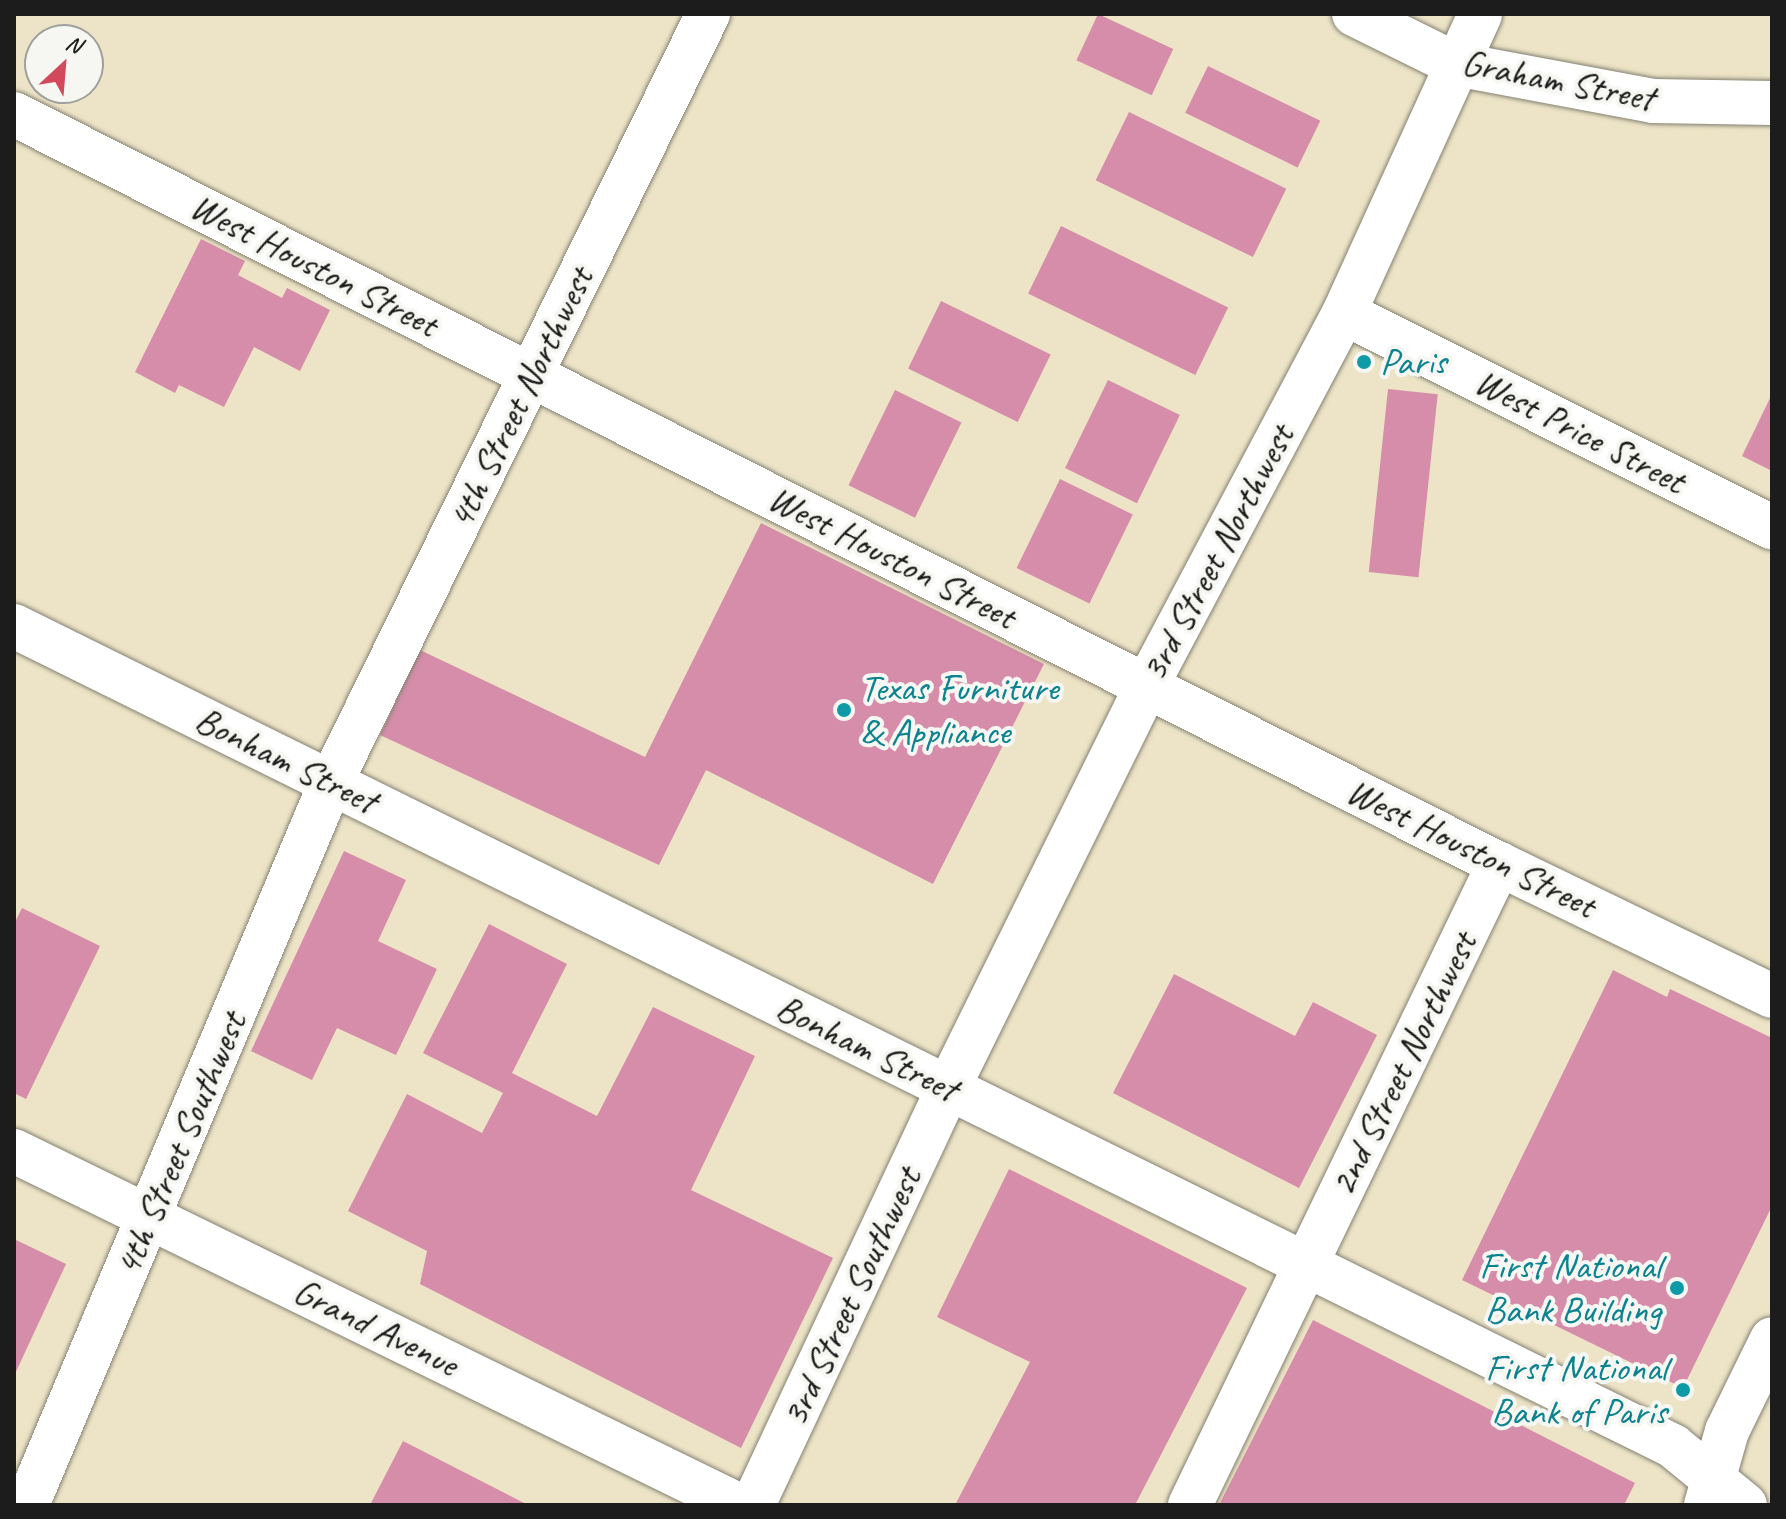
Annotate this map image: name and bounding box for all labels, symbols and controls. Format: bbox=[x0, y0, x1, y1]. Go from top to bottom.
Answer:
north arrow bbox=[24, 24, 104, 104]
text: N bbox=[61, 29, 86, 60]
street label: Graham Street bbox=[1458, 39, 1658, 121]
street label: West Houston Street bbox=[183, 183, 445, 347]
street label: 4th Street Northwest bbox=[437, 260, 603, 536]
place label: Paris bbox=[1380, 339, 1446, 385]
marker: Paris bbox=[1355, 353, 1373, 371]
street label: West Price Street bbox=[1467, 358, 1693, 504]
street label: 3rd Street Northwest bbox=[1130, 417, 1304, 689]
street label: West Houston Street bbox=[761, 475, 1023, 639]
place label: Texas Furniture & Appliance bbox=[860, 665, 1058, 754]
street label: Bonham Street bbox=[188, 697, 384, 823]
marker: Texas Furniture & Appliance bbox=[835, 701, 853, 719]
street label: West Houston Street bbox=[1339, 768, 1603, 928]
street label: 2nd Street Northwest bbox=[1319, 925, 1487, 1203]
street label: Bonham Street bbox=[769, 985, 965, 1111]
street label: 4th Street Southwest bbox=[104, 1006, 256, 1282]
street label: 3rd Street Southwest bbox=[771, 1161, 931, 1433]
place label: First National Bank Building bbox=[1475, 1243, 1661, 1332]
street label: Grand Avenue bbox=[286, 1268, 466, 1386]
marker: First National Bank Building bbox=[1668, 1279, 1686, 1297]
place label: First National Bank of Paris bbox=[1481, 1345, 1667, 1434]
marker: First National Bank of Paris bbox=[1674, 1381, 1692, 1399]

